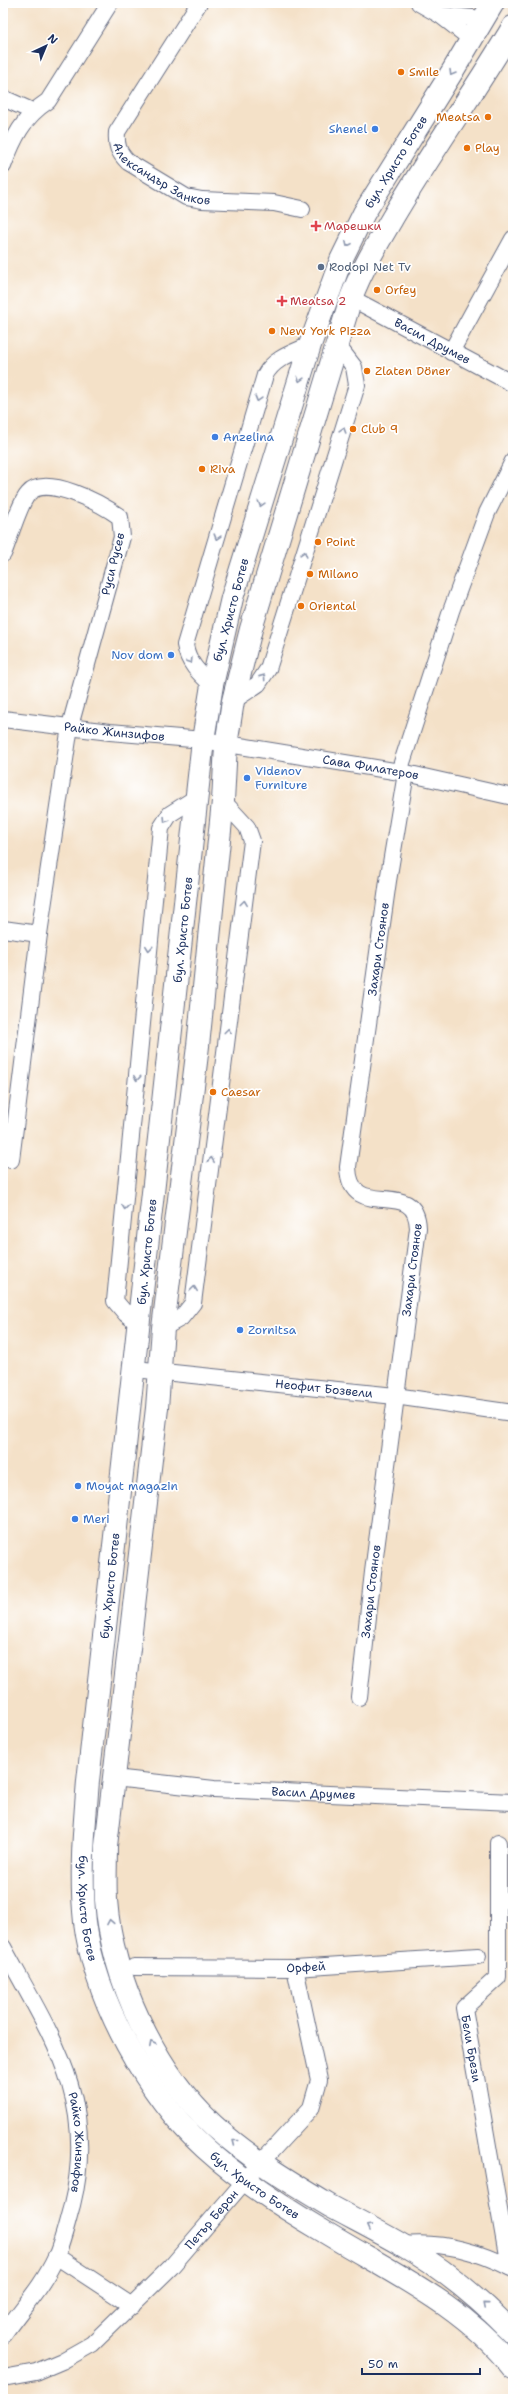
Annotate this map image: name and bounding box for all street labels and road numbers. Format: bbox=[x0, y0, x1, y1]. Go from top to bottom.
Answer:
street label: бул. Христо Ботев bbox=[361, 113, 431, 211]
street label: Александър Занков bbox=[109, 141, 211, 208]
street label: Васил Друмев bbox=[391, 314, 473, 368]
street label: Руси Русев bbox=[98, 531, 128, 597]
street label: бул. Христо Ботев bbox=[210, 557, 252, 663]
street label: Райко Жинзифов bbox=[63, 718, 165, 745]
street label: Сава Филатеров bbox=[321, 752, 420, 784]
street label: бул. Христо Ботев bbox=[169, 876, 197, 984]
street label: Захари Стоянов bbox=[364, 902, 393, 997]
street label: бул. Христо Ботев bbox=[133, 1198, 161, 1306]
street label: Захари Стоянов bbox=[398, 1222, 426, 1318]
street label: Неофит Бозвели bbox=[274, 1376, 374, 1402]
street label: бул. Христо Ботев bbox=[96, 1532, 124, 1640]
street label: Захари Стоянов bbox=[358, 1544, 384, 1639]
street label: Васил Друмев bbox=[271, 1784, 356, 1803]
street label: бул. Христо Ботев bbox=[75, 1855, 101, 1963]
street label: Орфей bbox=[286, 1958, 326, 1976]
street label: Бели Брези bbox=[457, 2013, 485, 2083]
street label: Райко Жинзифов bbox=[64, 2090, 87, 2194]
street label: бул. Христо Ботев bbox=[206, 2148, 302, 2223]
street label: Петър Берон bbox=[181, 2186, 242, 2253]

